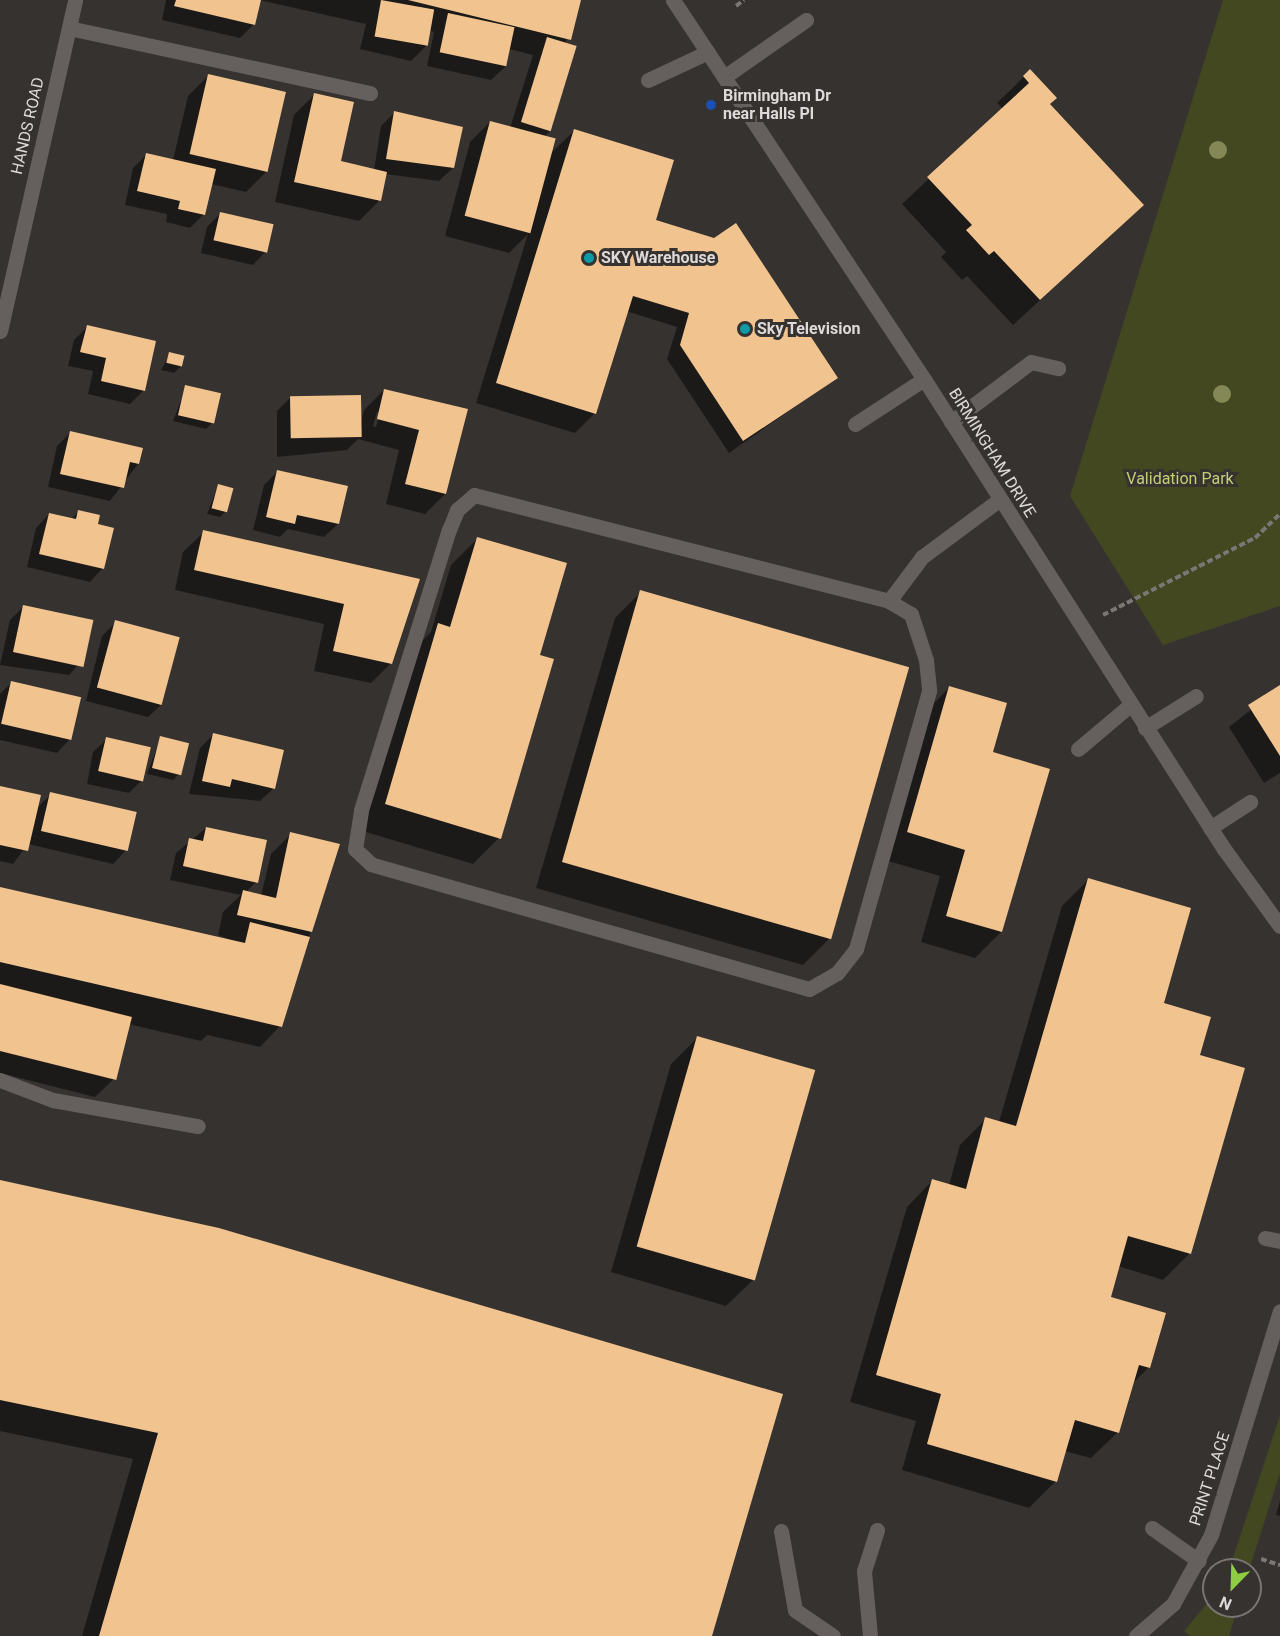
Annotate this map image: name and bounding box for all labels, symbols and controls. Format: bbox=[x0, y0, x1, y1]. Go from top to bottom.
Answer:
street label: HANDS ROAD bbox=[8, 76, 48, 176]
place label: Birmingham Dr near Halls Pl bbox=[723, 86, 831, 124]
marker: Birmingham Dr near Halls Pl bbox=[704, 98, 718, 112]
place label: SKY Warehouse bbox=[601, 248, 715, 268]
marker: SKY Warehouse bbox=[582, 251, 596, 265]
place label: Sky Television bbox=[757, 319, 861, 339]
marker: Sky Television bbox=[738, 322, 752, 336]
street label: BIRMINGHAM DRIVE bbox=[944, 385, 1040, 521]
park label: Validation Park bbox=[1126, 469, 1234, 489]
street label: PRINT PLACE bbox=[1186, 1430, 1234, 1528]
north arrow bbox=[1202, 1558, 1262, 1618]
text: N bbox=[1217, 1592, 1234, 1614]

